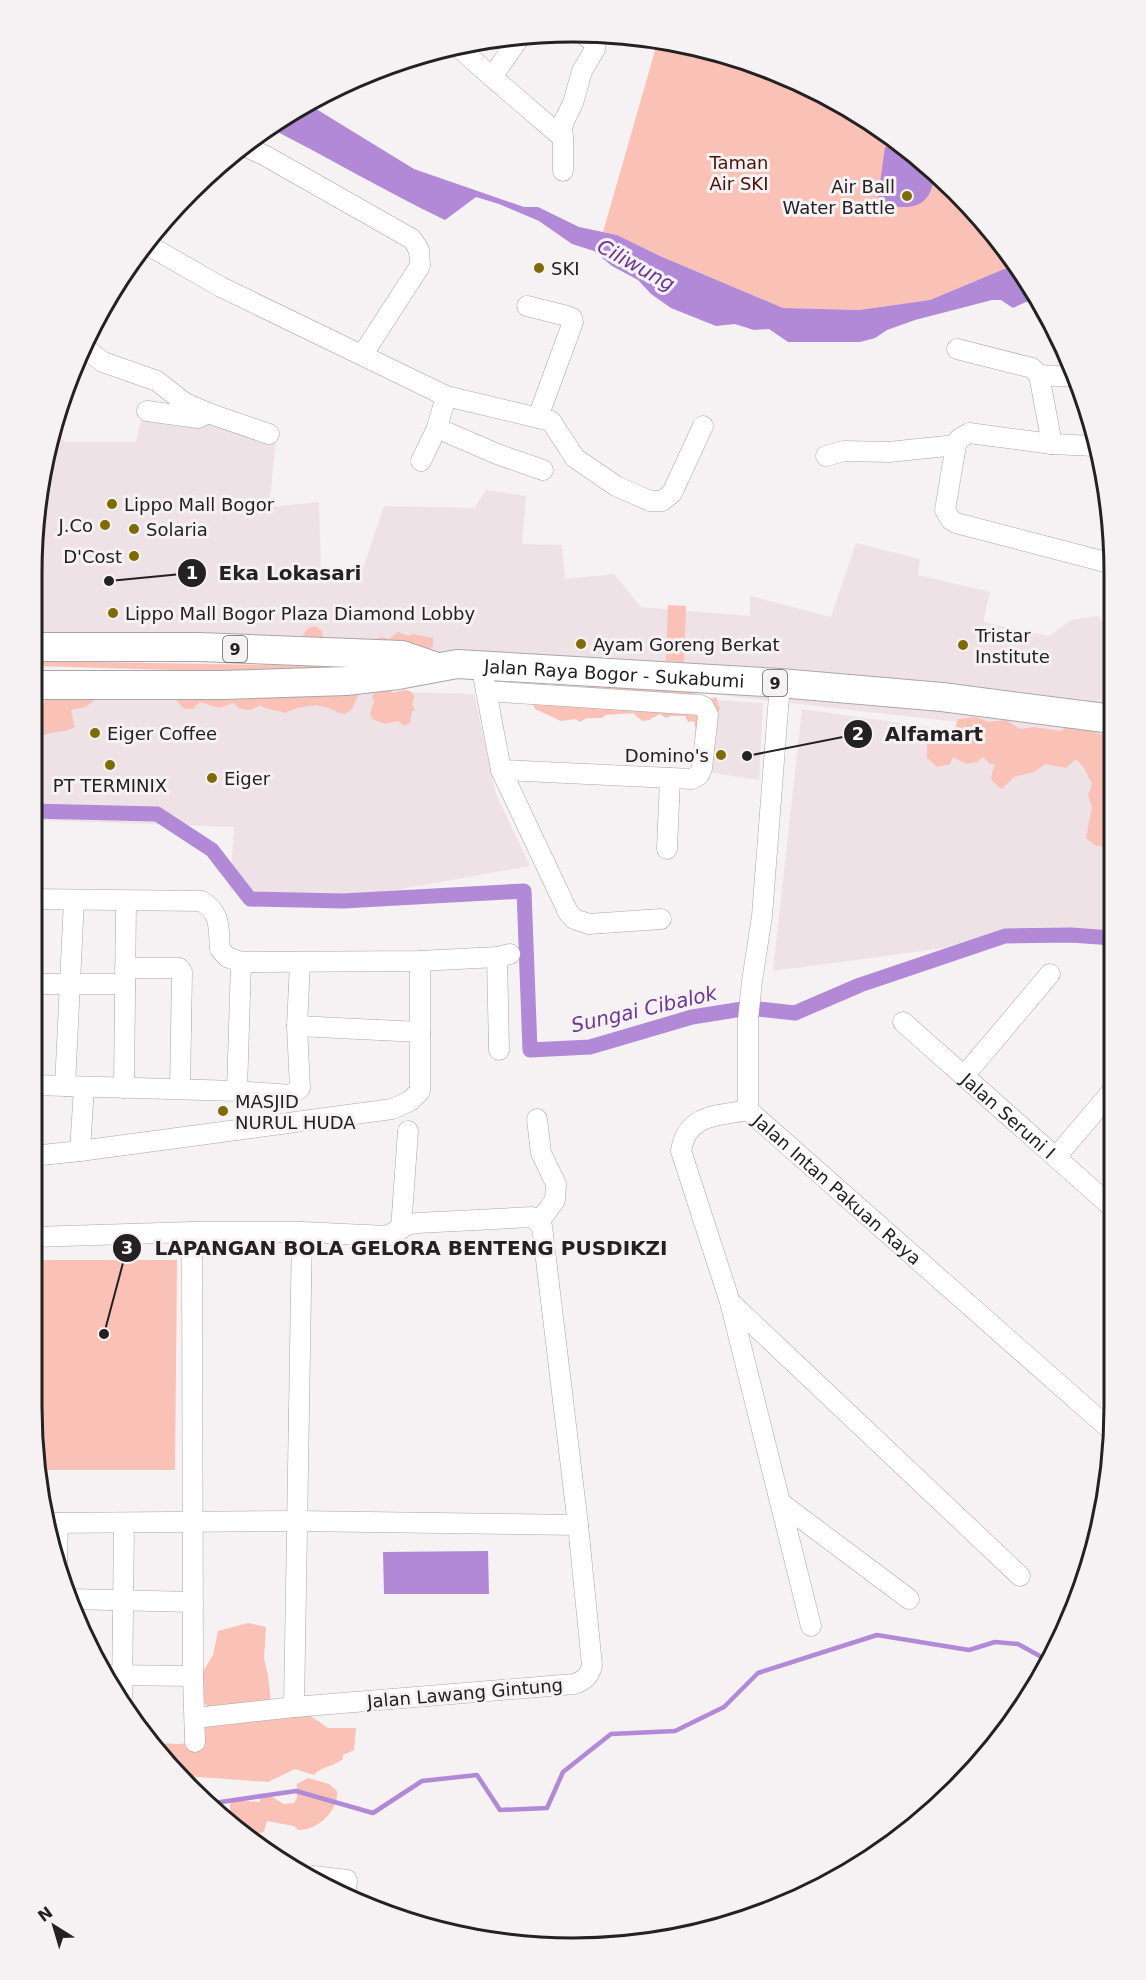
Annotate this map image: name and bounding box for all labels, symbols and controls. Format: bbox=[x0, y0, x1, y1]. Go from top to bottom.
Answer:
park label: Taman Air SKI bbox=[708, 152, 769, 194]
place label: Air Ball Water Battle bbox=[783, 176, 895, 218]
marker: Air Ball Water Battle bbox=[900, 189, 914, 203]
water label: Ciliwung bbox=[593, 234, 679, 296]
place label: SKI bbox=[551, 258, 580, 279]
marker: SKI bbox=[532, 261, 546, 275]
place label: Lippo Mall Bogor bbox=[124, 494, 275, 515]
marker: Lippo Mall Bogor bbox=[105, 497, 119, 511]
place label: J.Co bbox=[57, 515, 93, 536]
marker: J.Co bbox=[98, 518, 112, 532]
place label: Solaria bbox=[146, 519, 208, 540]
marker: Solaria bbox=[127, 522, 141, 536]
place label: D'Cost bbox=[63, 546, 122, 567]
marker: D'Cost bbox=[127, 549, 141, 563]
callout: Eka Lokasari bbox=[177, 554, 373, 592]
text: Eka Lokasari bbox=[219, 561, 361, 585]
text: 1 bbox=[186, 562, 198, 583]
place label: Lippo Mall Bogor Plaza Diamond Lobby bbox=[125, 603, 475, 624]
marker: Lippo Mall Bogor Plaza Diamond Lobby bbox=[106, 606, 120, 620]
place label: Tristar Institute bbox=[974, 625, 1050, 667]
place label: Ayam Goreng Berkat bbox=[593, 634, 780, 655]
road number: 9 bbox=[223, 636, 247, 662]
marker: Ayam Goreng Berkat bbox=[574, 637, 588, 651]
marker: Tristar Institute bbox=[956, 638, 970, 652]
street label: Jalan Raya Bogor - Sukabumi bbox=[483, 655, 745, 691]
road number: 9 bbox=[763, 670, 787, 696]
callout: Alfamart bbox=[843, 715, 995, 753]
text: Alfamart bbox=[885, 722, 984, 746]
place label: Eiger Coffee bbox=[107, 723, 217, 744]
text: 2 bbox=[852, 723, 864, 744]
marker: Eiger Coffee bbox=[88, 726, 102, 740]
place label: Domino's bbox=[625, 745, 709, 766]
marker: Domino's bbox=[714, 748, 728, 762]
marker: PT TERMINIX bbox=[103, 758, 117, 772]
place label: Eiger bbox=[224, 768, 271, 789]
marker: Eiger bbox=[205, 771, 219, 785]
place label: PT TERMINIX bbox=[53, 775, 167, 796]
water label: Sungai Cibalok bbox=[569, 980, 721, 1037]
street label: Jalan Seruni I bbox=[957, 1068, 1060, 1163]
place label: MASJID NURUL HUDA bbox=[235, 1091, 356, 1133]
marker: MASJID NURUL HUDA bbox=[216, 1104, 230, 1118]
street label: Jalan Intan Pakuan Raya bbox=[748, 1109, 926, 1269]
callout: LAPANGAN BOLA GELORA BENTENG PUSDIKZI bbox=[112, 1229, 679, 1267]
text: LAPANGAN BOLA GELORA BENTENG PUSDIKZI bbox=[154, 1236, 668, 1260]
text: 3 bbox=[121, 1237, 133, 1258]
street label: Jalan Lawang Gintung bbox=[365, 1674, 564, 1712]
north arrow bbox=[24, 1896, 84, 1956]
text: N bbox=[34, 1903, 56, 1926]

